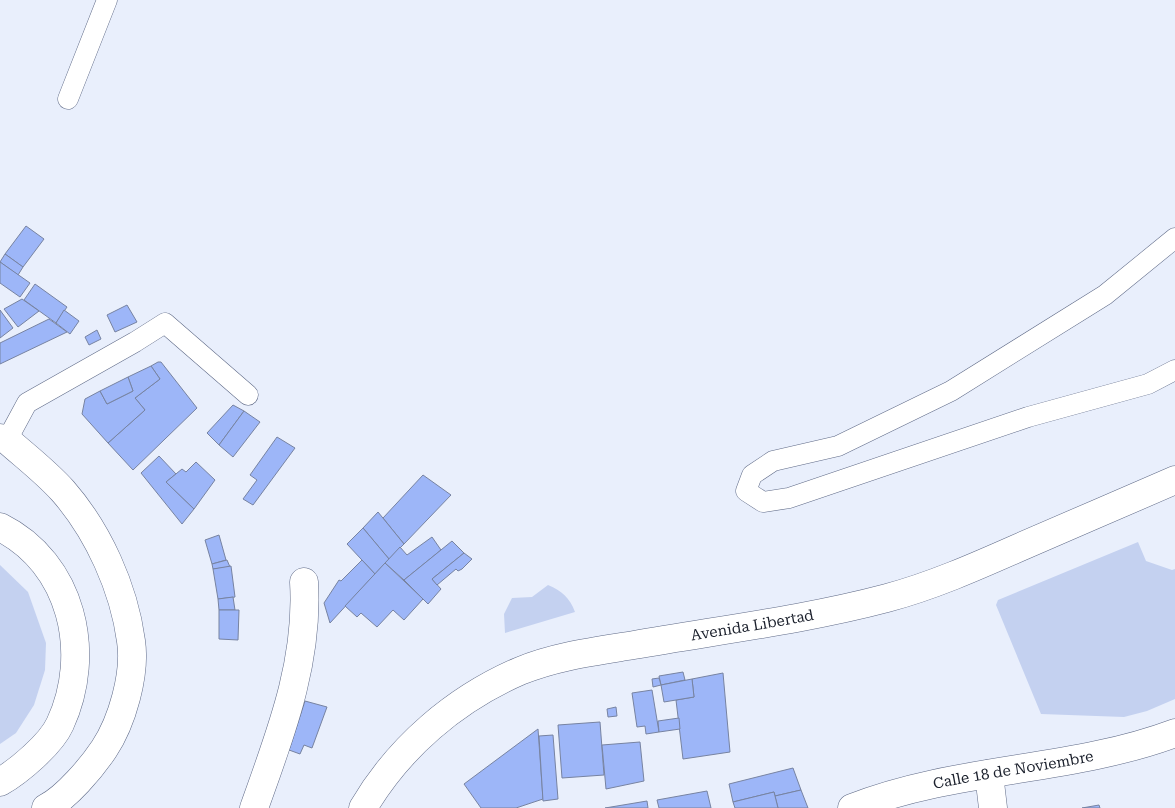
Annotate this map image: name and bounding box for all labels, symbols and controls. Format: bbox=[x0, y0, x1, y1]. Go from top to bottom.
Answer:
street label: Avenida Libertad bbox=[690, 606, 816, 644]
street label: Calle 18 de Noviembre bbox=[931, 747, 1095, 793]

